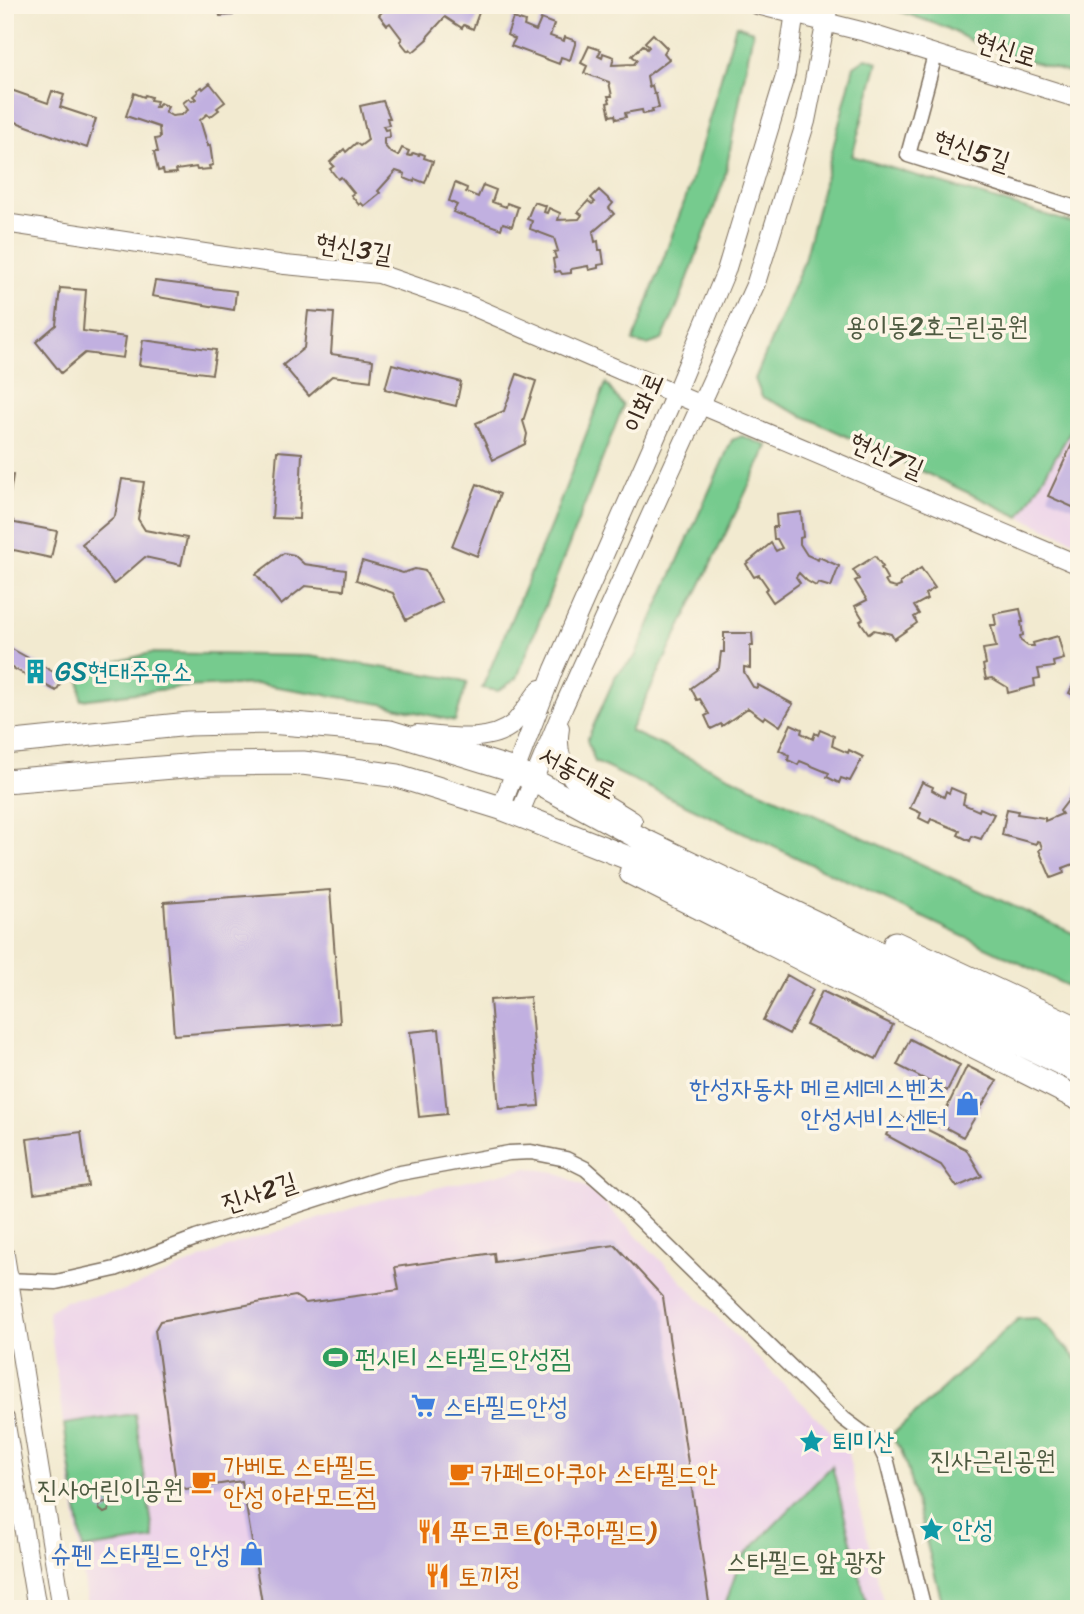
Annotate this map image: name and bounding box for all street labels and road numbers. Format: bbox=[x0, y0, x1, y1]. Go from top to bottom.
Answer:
street label: 현신로 bbox=[969, 18, 1043, 80]
street label: 현신5길 bbox=[927, 116, 1017, 184]
street label: 현신3길 bbox=[312, 219, 396, 277]
street label: 이화로 bbox=[610, 364, 676, 440]
street label: 현신7길 bbox=[842, 419, 932, 491]
street label: 서동대로 bbox=[530, 732, 626, 812]
street label: 진사2길 bbox=[215, 1158, 303, 1226]

